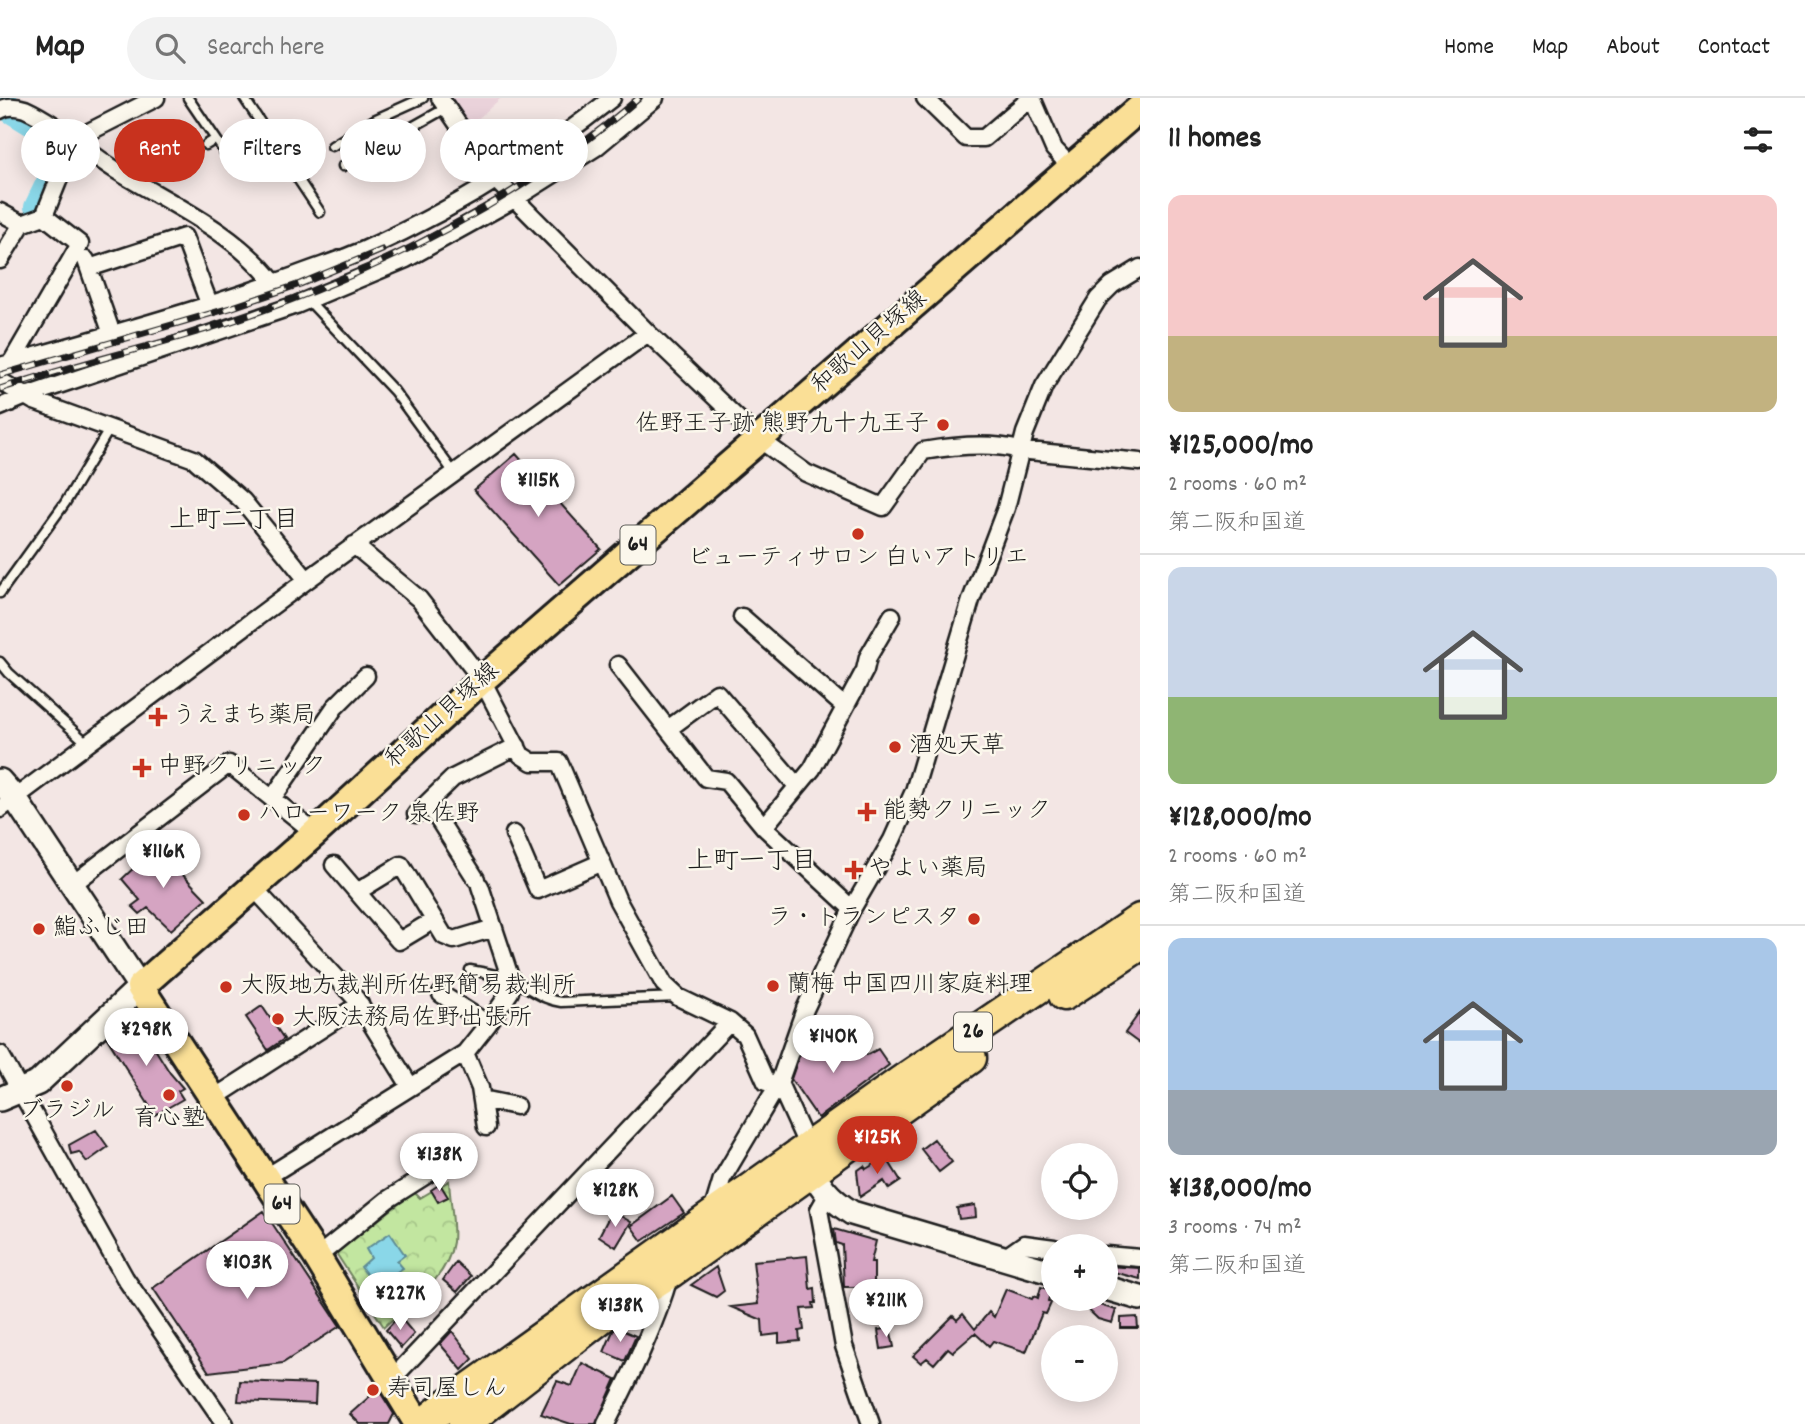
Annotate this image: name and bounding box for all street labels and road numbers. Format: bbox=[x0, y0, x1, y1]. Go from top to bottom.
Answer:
street label: 和歌山貝塚線 bbox=[805, 283, 935, 403]
road number: 64 bbox=[620, 526, 656, 564]
street label: 和歌山貝塚線 bbox=[378, 655, 508, 777]
road number: 26 bbox=[954, 1012, 992, 1051]
road number: 64 bbox=[264, 1184, 300, 1224]

